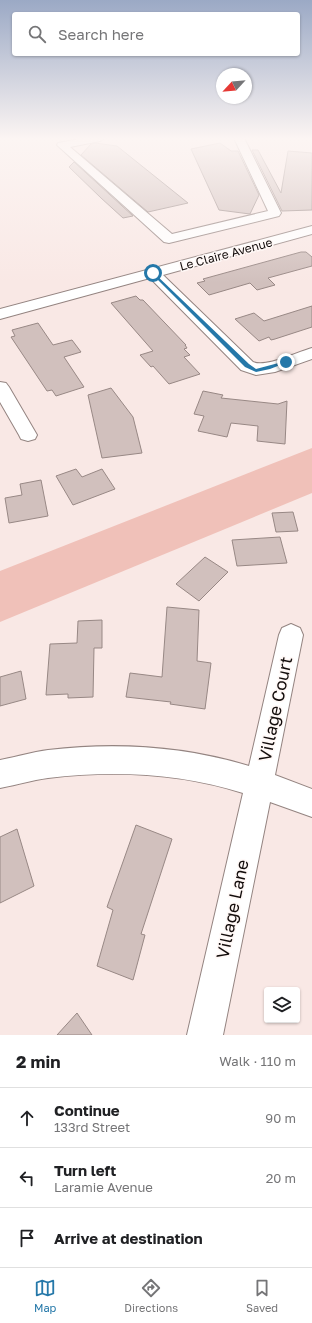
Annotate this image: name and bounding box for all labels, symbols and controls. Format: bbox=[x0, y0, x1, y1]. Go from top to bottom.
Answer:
search box bbox=[12, 12, 300, 56]
icon: search bbox=[26, 23, 48, 45]
text: Search here bbox=[58, 25, 144, 43]
north arrow bbox=[216, 68, 252, 104]
street label: Le Claire Avenue bbox=[178, 234, 274, 274]
route start bbox=[144, 264, 162, 282]
route end bbox=[277, 353, 295, 371]
street label: Village Court bbox=[254, 654, 296, 763]
street label: Village Lane bbox=[211, 857, 253, 960]
map controls bbox=[264, 987, 300, 1023]
button: layers bbox=[264, 987, 300, 1023]
text: 2 min bbox=[16, 1051, 60, 1072]
text: Walk · 110 m bbox=[219, 1053, 296, 1069]
text: Continue bbox=[54, 1101, 120, 1119]
icon: ahead bbox=[16, 1107, 38, 1129]
text: 90 m bbox=[265, 1110, 296, 1126]
text: 133rd Street bbox=[54, 1119, 130, 1135]
text: Turn left bbox=[54, 1161, 116, 1179]
icon: left bbox=[16, 1167, 38, 1189]
text: 20 m bbox=[266, 1170, 296, 1186]
text: Laramie Avenue bbox=[54, 1179, 153, 1195]
icon: arrive bbox=[16, 1227, 38, 1249]
text: Arrive at destination bbox=[54, 1229, 203, 1247]
tab: Map bbox=[34, 1277, 56, 1314]
tab: Directions bbox=[124, 1277, 178, 1314]
tab: Saved bbox=[246, 1277, 278, 1314]

